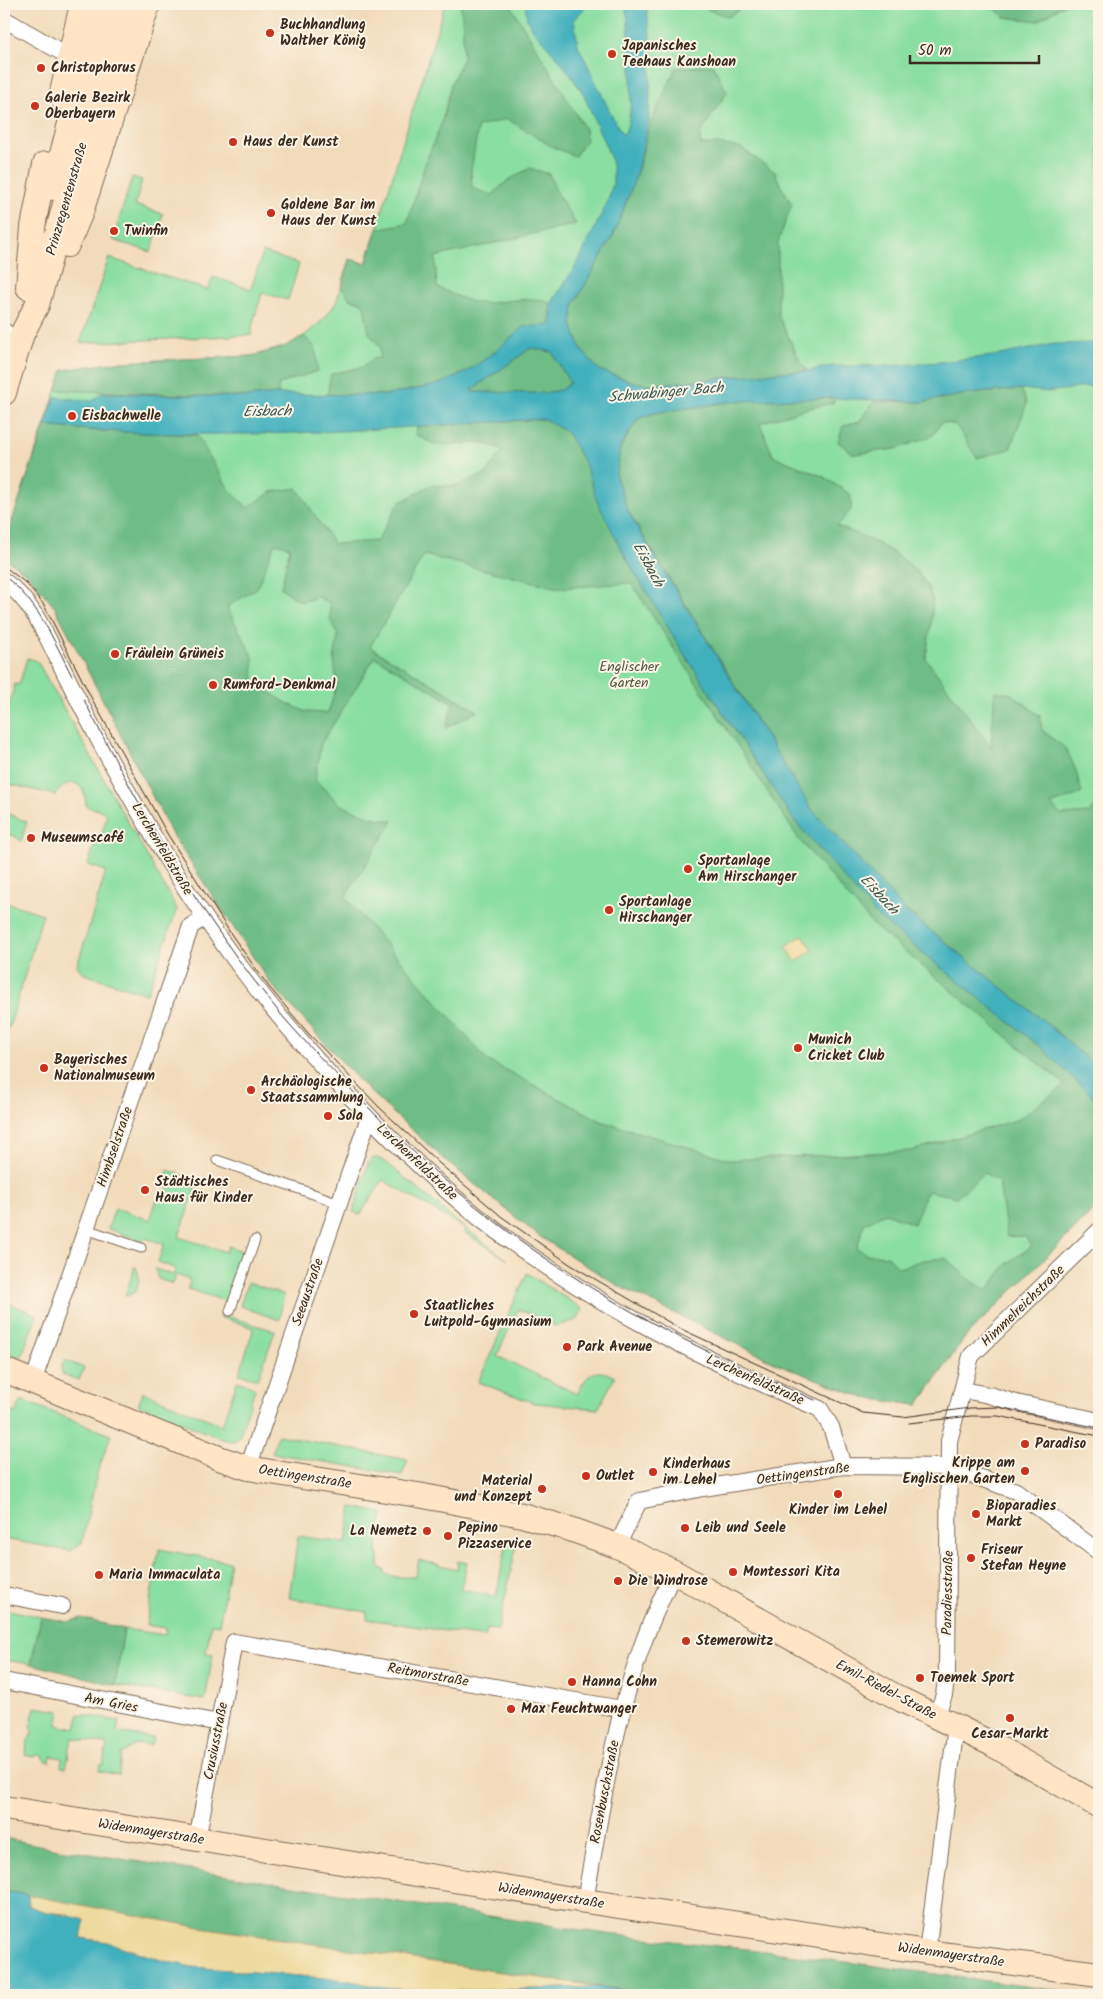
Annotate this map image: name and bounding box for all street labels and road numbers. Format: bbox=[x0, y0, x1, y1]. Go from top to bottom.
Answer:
street label: Prinzregentenstraße bbox=[40, 139, 94, 258]
street label: Lerchenfeldstraße bbox=[125, 798, 199, 900]
street label: Himbselstraße bbox=[91, 1103, 139, 1190]
street label: Lerchenfeldstraße bbox=[371, 1118, 463, 1206]
street label: Seeaustraße bbox=[286, 1254, 330, 1329]
street label: Himmelreichstraße bbox=[976, 1259, 1071, 1352]
street label: Lerchenfeldstraße bbox=[703, 1349, 808, 1412]
street label: Oettingenstraße bbox=[755, 1456, 852, 1491]
street label: Oettingenstraße bbox=[257, 1459, 354, 1495]
street label: Paradiesstraße bbox=[936, 1550, 960, 1636]
street label: Emil-Riedel-Straße bbox=[831, 1654, 941, 1726]
street label: Reitmorstraße bbox=[386, 1657, 471, 1693]
street label: Am Gries bbox=[82, 1687, 140, 1719]
street label: Crusiusstraße bbox=[198, 1700, 234, 1782]
street label: Rosenbuschstraße bbox=[584, 1738, 626, 1846]
street label: Widenmayerstraße bbox=[96, 1813, 206, 1851]
street label: Widenmayerstraße bbox=[496, 1877, 606, 1915]
street label: Widenmayerstraße bbox=[896, 1937, 1006, 1973]

